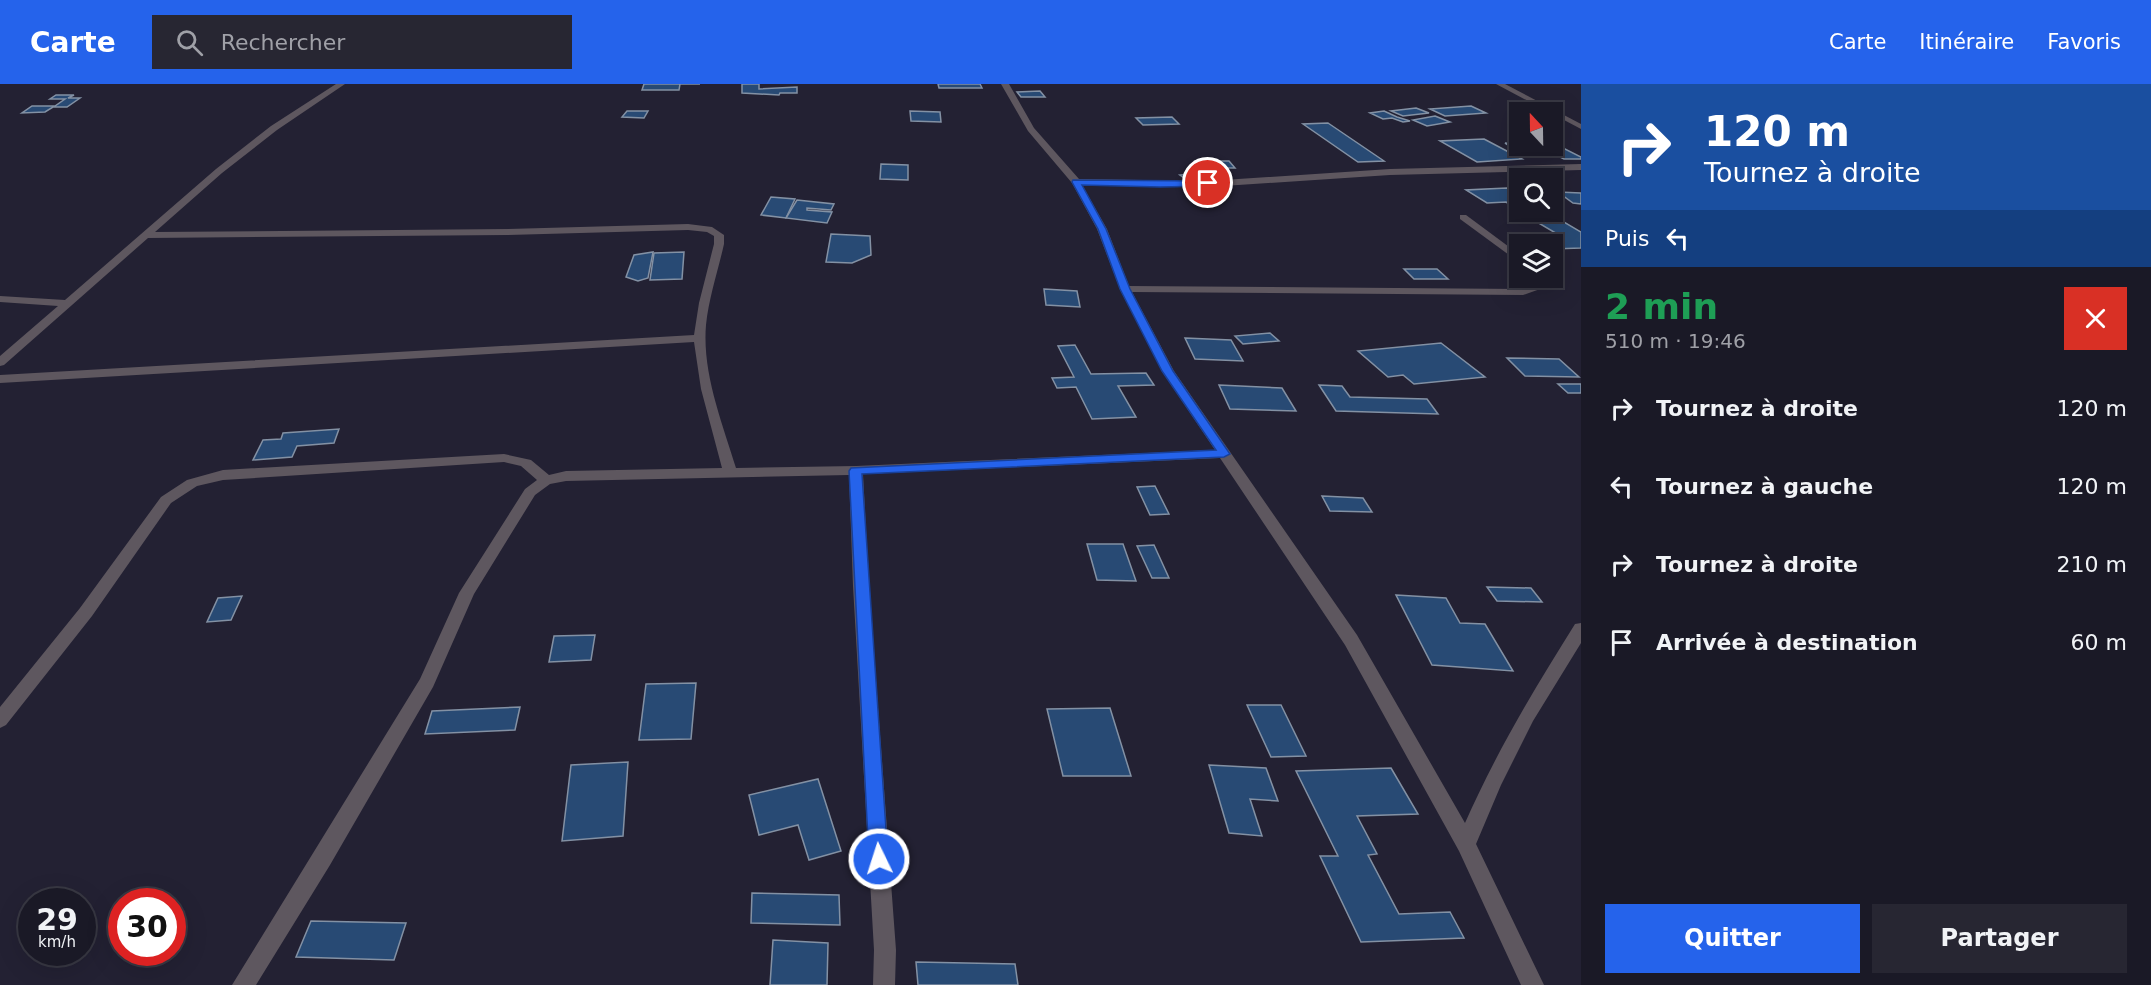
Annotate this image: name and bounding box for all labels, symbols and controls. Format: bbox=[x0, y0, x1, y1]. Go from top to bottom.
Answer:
search box bbox=[152, 15, 572, 69]
text: Carte bbox=[30, 26, 116, 59]
icon: search bbox=[173, 26, 206, 59]
text: Rechercher bbox=[221, 30, 345, 55]
text: Carte bbox=[1829, 30, 1886, 54]
text: Itinéraire bbox=[1919, 30, 2014, 54]
text: Favoris bbox=[2047, 30, 2121, 54]
north arrow bbox=[1509, 102, 1563, 156]
map controls bbox=[1509, 102, 1563, 288]
text: 120 m bbox=[1704, 107, 1850, 156]
icon: right bbox=[1605, 108, 1683, 186]
pin bbox=[1182, 157, 1233, 208]
text: Tournez à droite bbox=[1704, 157, 1921, 188]
icon: arrive bbox=[1191, 166, 1224, 199]
button: search bbox=[1509, 168, 1563, 222]
icon: left bbox=[1661, 222, 1694, 255]
text: Puis bbox=[1605, 226, 1649, 251]
button: layers bbox=[1509, 234, 1563, 288]
text: 2 min bbox=[1605, 286, 1718, 327]
button: close bbox=[2064, 287, 2127, 350]
text: 510 m · 19:46 bbox=[1605, 329, 1746, 353]
icon: right bbox=[1605, 392, 1638, 425]
text: Tournez à droite bbox=[1656, 396, 1858, 421]
text: 120 m bbox=[2057, 396, 2127, 421]
icon: left bbox=[1605, 470, 1638, 503]
text: Tournez à gauche bbox=[1656, 474, 1873, 499]
text: 120 m bbox=[2057, 474, 2127, 499]
icon: right bbox=[1605, 548, 1638, 581]
text: Tournez à droite bbox=[1656, 552, 1858, 577]
text: 210 m bbox=[2057, 552, 2127, 577]
icon: arrive bbox=[1605, 626, 1638, 659]
text: Arrivée à destination bbox=[1656, 630, 1918, 655]
text: 60 m bbox=[2071, 630, 2127, 655]
position arrow bbox=[847, 827, 911, 891]
speed limit sign: 30 bbox=[108, 888, 186, 966]
text: 29 bbox=[36, 902, 78, 937]
button: Quitter bbox=[1605, 904, 1860, 973]
button: Partager bbox=[1872, 904, 2127, 973]
text: km/h bbox=[38, 933, 76, 951]

